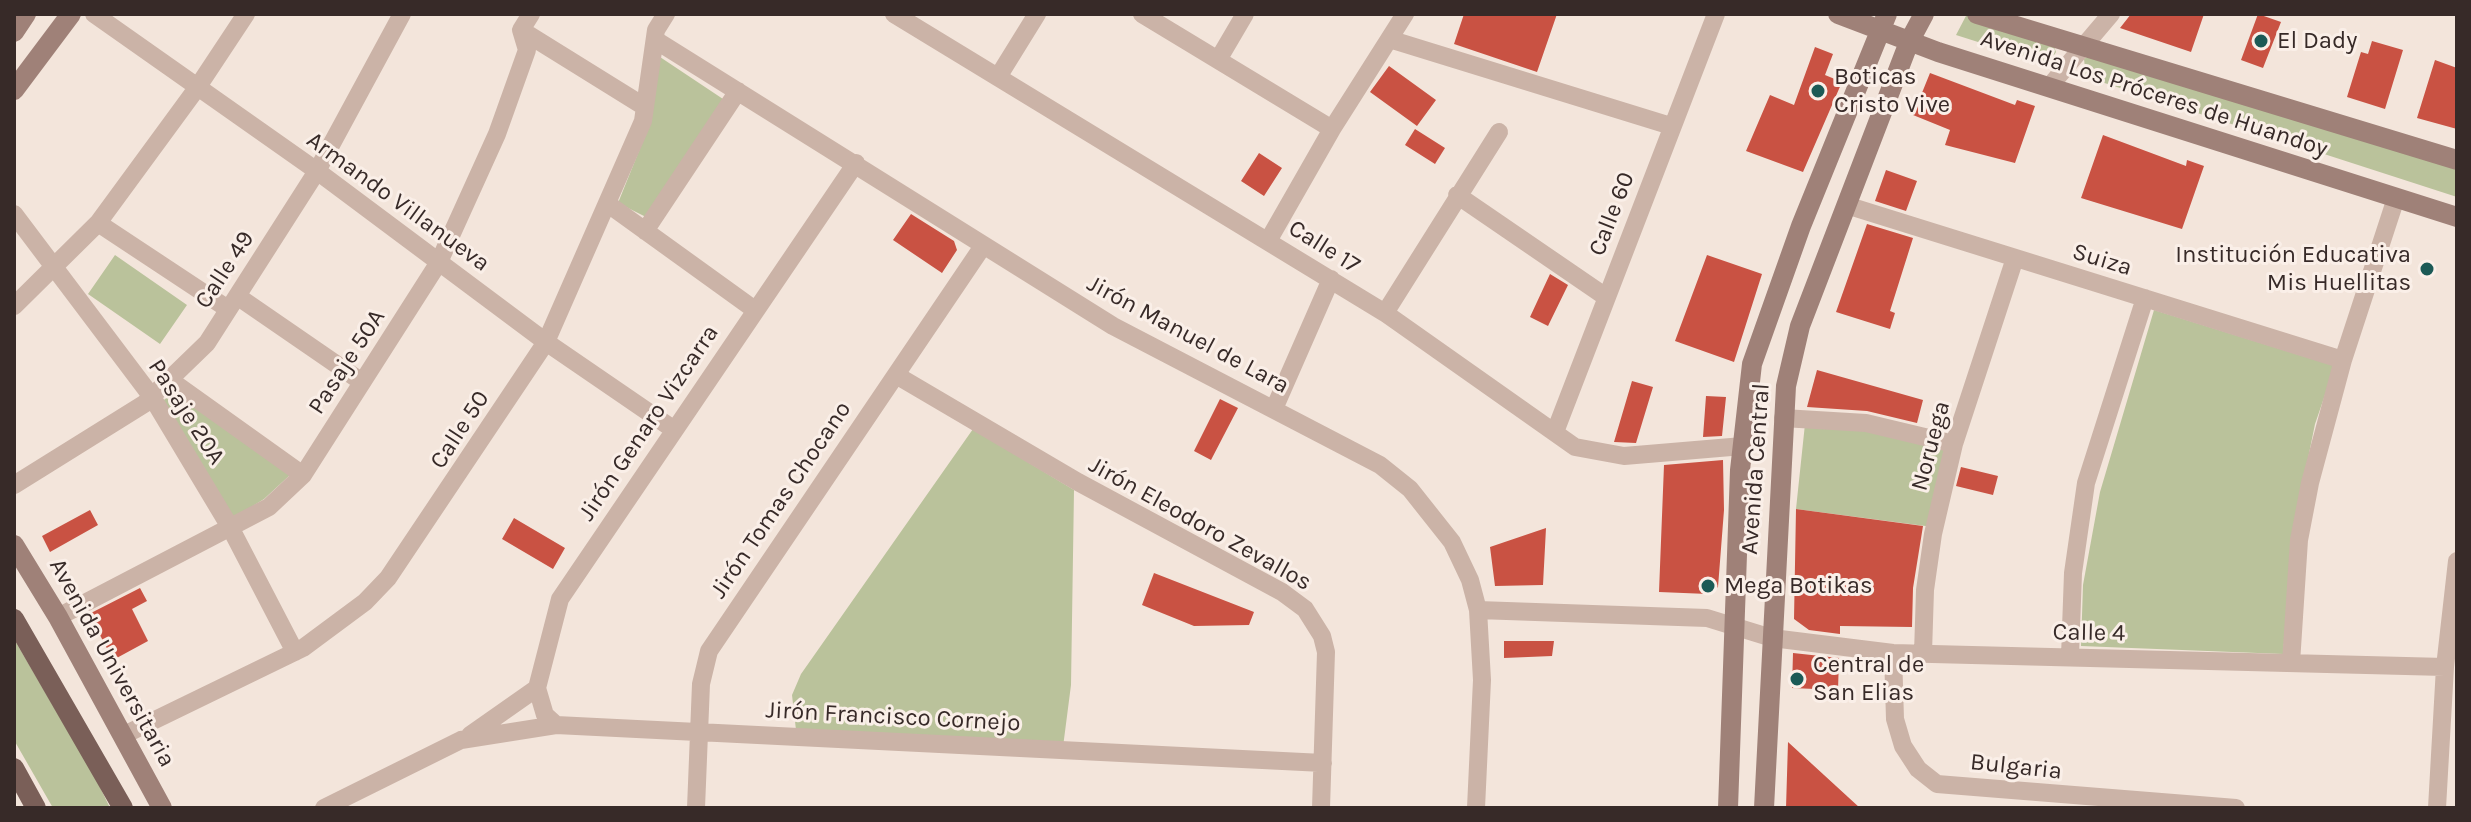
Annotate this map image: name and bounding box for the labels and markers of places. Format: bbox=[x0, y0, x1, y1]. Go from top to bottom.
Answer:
place label: El Dady bbox=[2277, 27, 2357, 55]
marker: El Dady bbox=[2252, 32, 2270, 50]
place label: Boticas Cristo Vive bbox=[1834, 63, 1950, 119]
marker: Boticas Cristo Vive bbox=[1809, 82, 1827, 100]
place label: Institución Educativa Mis Huellitas bbox=[2175, 241, 2411, 297]
marker: Institución Educativa Mis Huellitas bbox=[2418, 260, 2436, 278]
place label: Mega Botikas bbox=[1724, 572, 1873, 600]
marker: Mega Botikas bbox=[1699, 577, 1717, 595]
place label: Central de San Elias bbox=[1813, 651, 1924, 707]
marker: Central de San Elias bbox=[1788, 670, 1806, 688]

